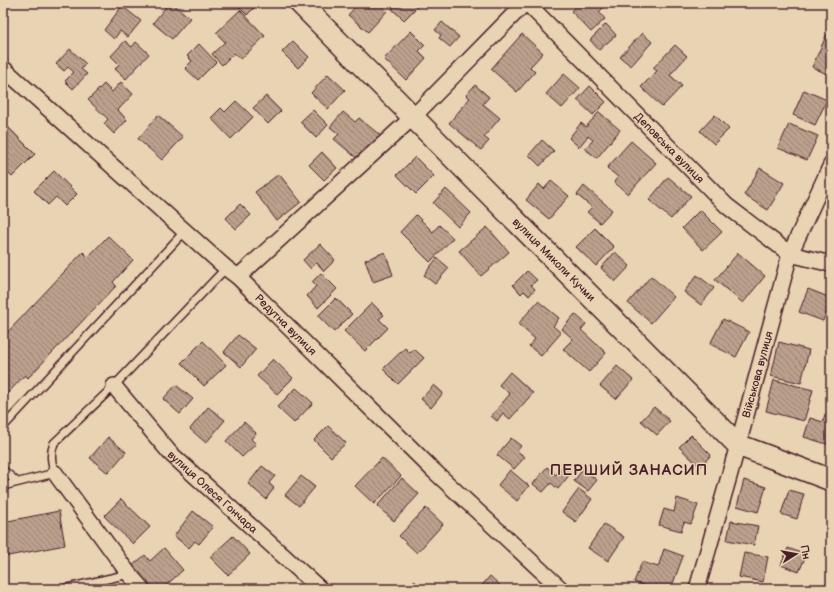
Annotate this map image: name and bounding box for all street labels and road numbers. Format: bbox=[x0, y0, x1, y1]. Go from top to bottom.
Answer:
street label: Деповська вулиця bbox=[632, 110, 707, 186]
street label: вулиця Миколи Кучми bbox=[510, 215, 598, 304]
street label: Редутна вулиця bbox=[252, 291, 319, 358]
street label: Військова вулиця bbox=[740, 330, 776, 419]
street label: вулиця Олеся Гончара bbox=[165, 448, 260, 536]

